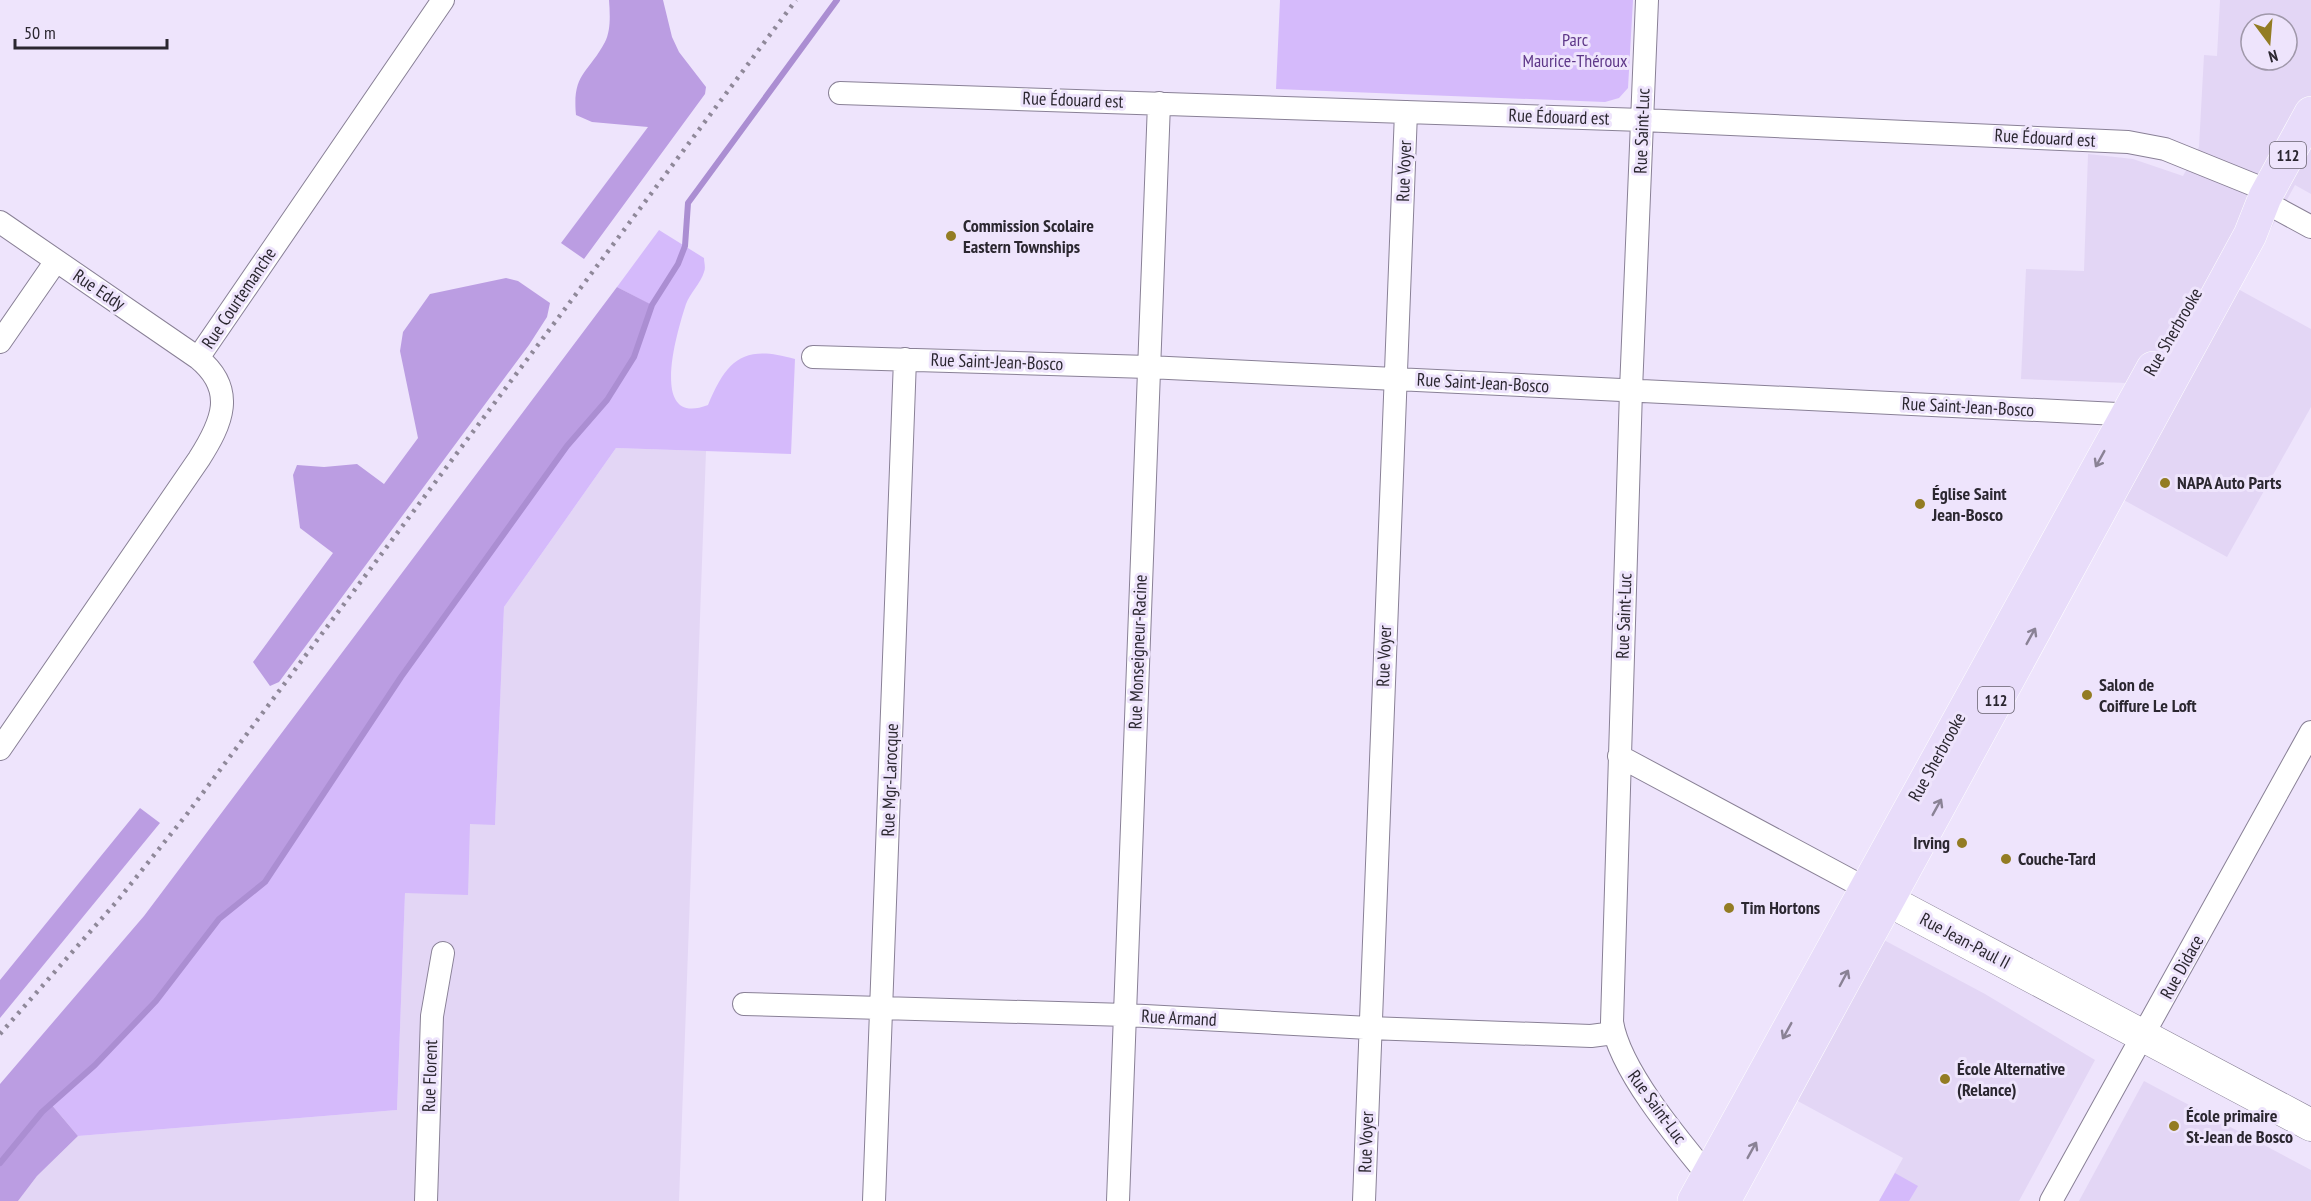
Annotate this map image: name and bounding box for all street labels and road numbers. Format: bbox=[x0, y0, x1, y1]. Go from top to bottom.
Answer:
street label: Rue Édouard est bbox=[1022, 86, 1124, 113]
street label: Rue Saint-Luc bbox=[1629, 87, 1655, 174]
street label: Rue Édouard est bbox=[1508, 103, 1610, 130]
street label: Rue Édouard est bbox=[1994, 123, 2096, 152]
street label: Rue Voyer bbox=[1391, 140, 1416, 202]
road number: 112 bbox=[2270, 142, 2306, 168]
street label: Rue Courtemanche bbox=[196, 243, 281, 353]
street label: Rue Eddy bbox=[69, 264, 130, 315]
street label: Rue Sherbrooke bbox=[2138, 283, 2207, 380]
street label: Rue Saint-Jean-Bosco bbox=[930, 348, 1064, 375]
street label: Rue Saint-Jean-Bosco bbox=[1416, 368, 1550, 397]
street label: Rue Saint-Jean-Bosco bbox=[1901, 392, 2035, 421]
street label: Rue Saint-Luc bbox=[1611, 572, 1637, 659]
street label: Rue Monseigneur-Racine bbox=[1123, 574, 1152, 730]
street label: Rue Voyer bbox=[1371, 625, 1396, 687]
road number: 112 bbox=[1978, 687, 2014, 713]
street label: Rue Sherbrooke bbox=[1903, 708, 1970, 805]
street label: Rue Mgr-Larocque bbox=[876, 723, 903, 837]
street label: Rue Jean-Paul II bbox=[1916, 907, 2014, 974]
street label: Rue Didace bbox=[2155, 931, 2208, 1003]
street label: Rue Armand bbox=[1141, 1004, 1217, 1031]
street label: Rue Florent bbox=[417, 1039, 442, 1113]
street label: Rue Saint-Luc bbox=[1623, 1065, 1692, 1149]
street label: Rue Voyer bbox=[1353, 1111, 1378, 1173]

